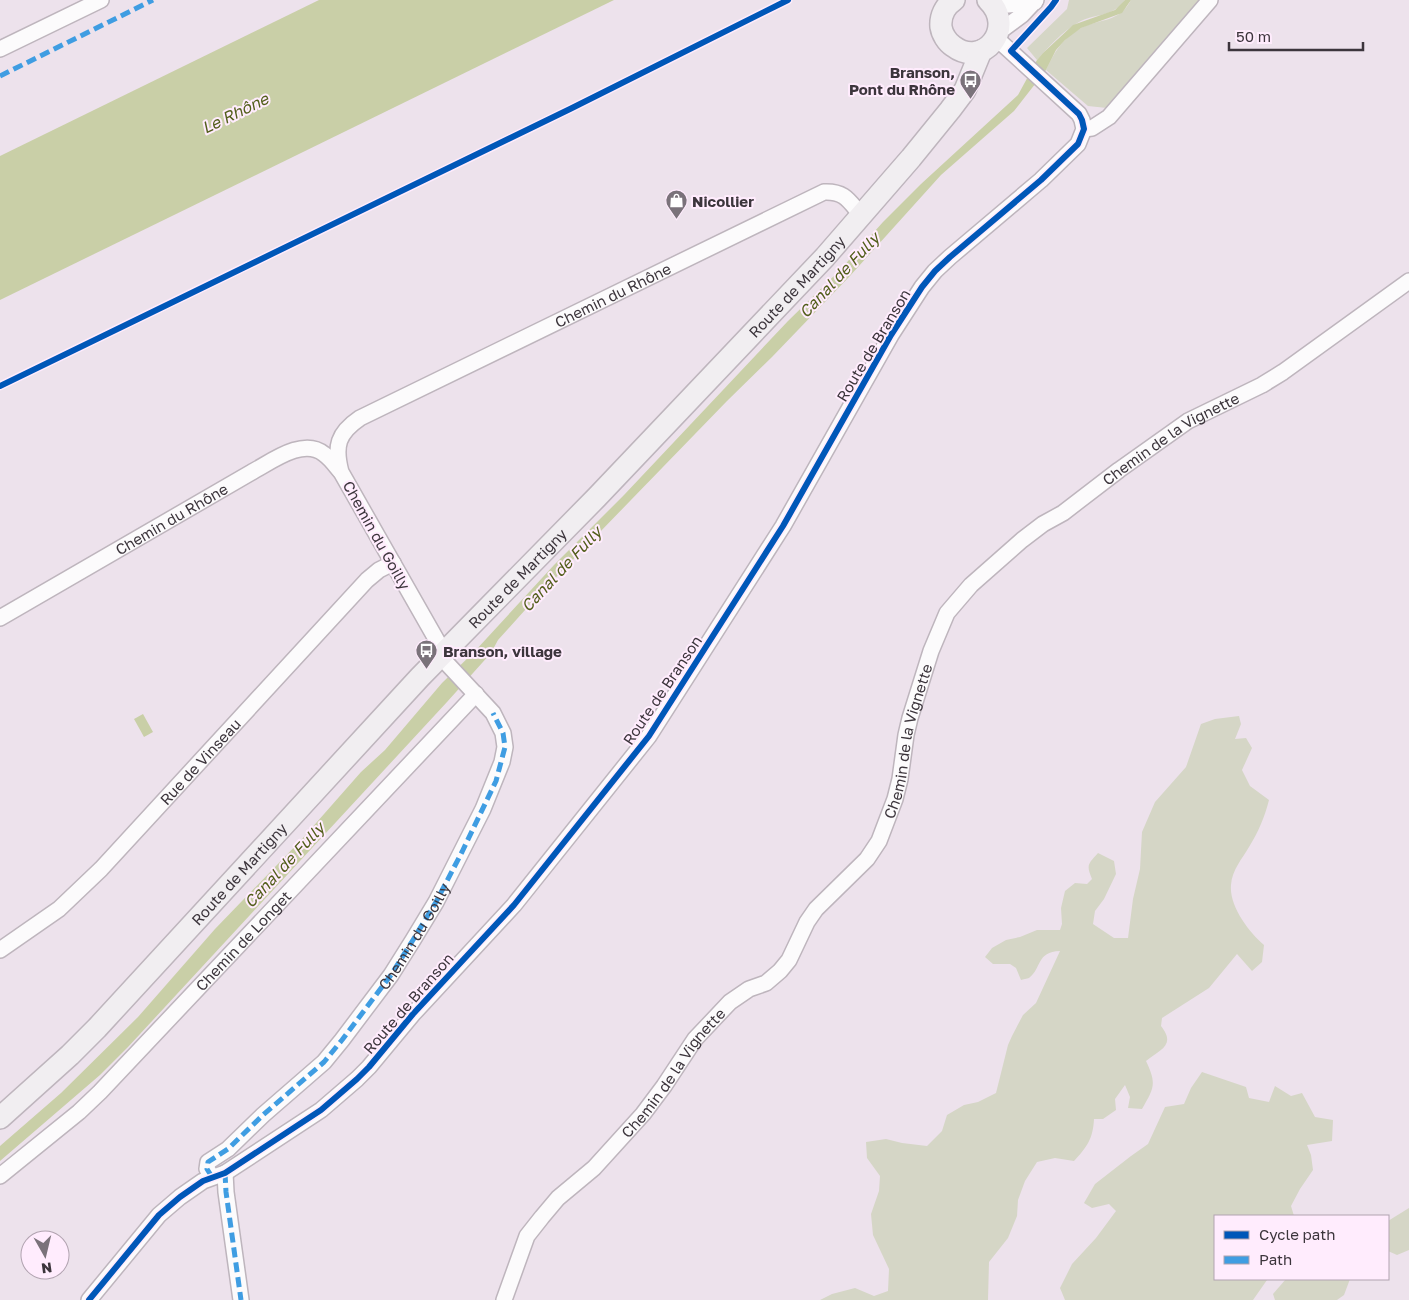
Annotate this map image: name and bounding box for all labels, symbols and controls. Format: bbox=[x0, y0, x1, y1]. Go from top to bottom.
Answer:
scale bar bbox=[1229, 20, 1363, 52]
text: 50 m bbox=[1236, 27, 1271, 45]
place label: Branson, Pont du Rhône bbox=[849, 63, 955, 98]
bus stop icon: Branson, Pont du Rhône bbox=[959, 69, 983, 100]
water label: Le Rhône bbox=[198, 88, 273, 138]
shop icon: Nicollier bbox=[664, 189, 688, 220]
place label: Nicollier bbox=[692, 192, 754, 210]
water label: Canal de Fully bbox=[794, 227, 885, 322]
street label: Route de Martigny bbox=[745, 231, 849, 341]
street label: Chemin du Rhône bbox=[552, 259, 674, 331]
street label: Route de Branson bbox=[832, 286, 914, 404]
street label: Chemin de la Vignette bbox=[1099, 388, 1242, 489]
street label: Chemin du Goilly bbox=[340, 477, 415, 593]
street label: Chemin du Rhône bbox=[112, 479, 231, 558]
water label: Canal de Fully bbox=[516, 521, 607, 616]
street label: Route de Martigny bbox=[464, 524, 570, 632]
street label: Route de Branson bbox=[619, 632, 705, 748]
bus stop icon: Branson, village bbox=[415, 639, 439, 670]
place label: Branson, village bbox=[443, 642, 562, 660]
street label: Chemin de la Vignette bbox=[879, 661, 936, 821]
street label: Rue de Vinseau bbox=[156, 715, 244, 808]
water label: Canal de Fully bbox=[239, 817, 330, 912]
street label: Route de Martigny bbox=[187, 818, 291, 929]
street label: Chemin du Goilly bbox=[374, 879, 454, 993]
street label: Chemin de Longet bbox=[192, 887, 295, 994]
street label: Route de Branson bbox=[359, 949, 457, 1057]
street label: Chemin de la Vignette bbox=[617, 1004, 729, 1141]
legend bbox=[1214, 1215, 1389, 1280]
text: Cycle path bbox=[1259, 1225, 1335, 1243]
north arrow bbox=[20, 1230, 70, 1280]
text: Path bbox=[1259, 1250, 1292, 1268]
text: N bbox=[40, 1259, 53, 1278]

